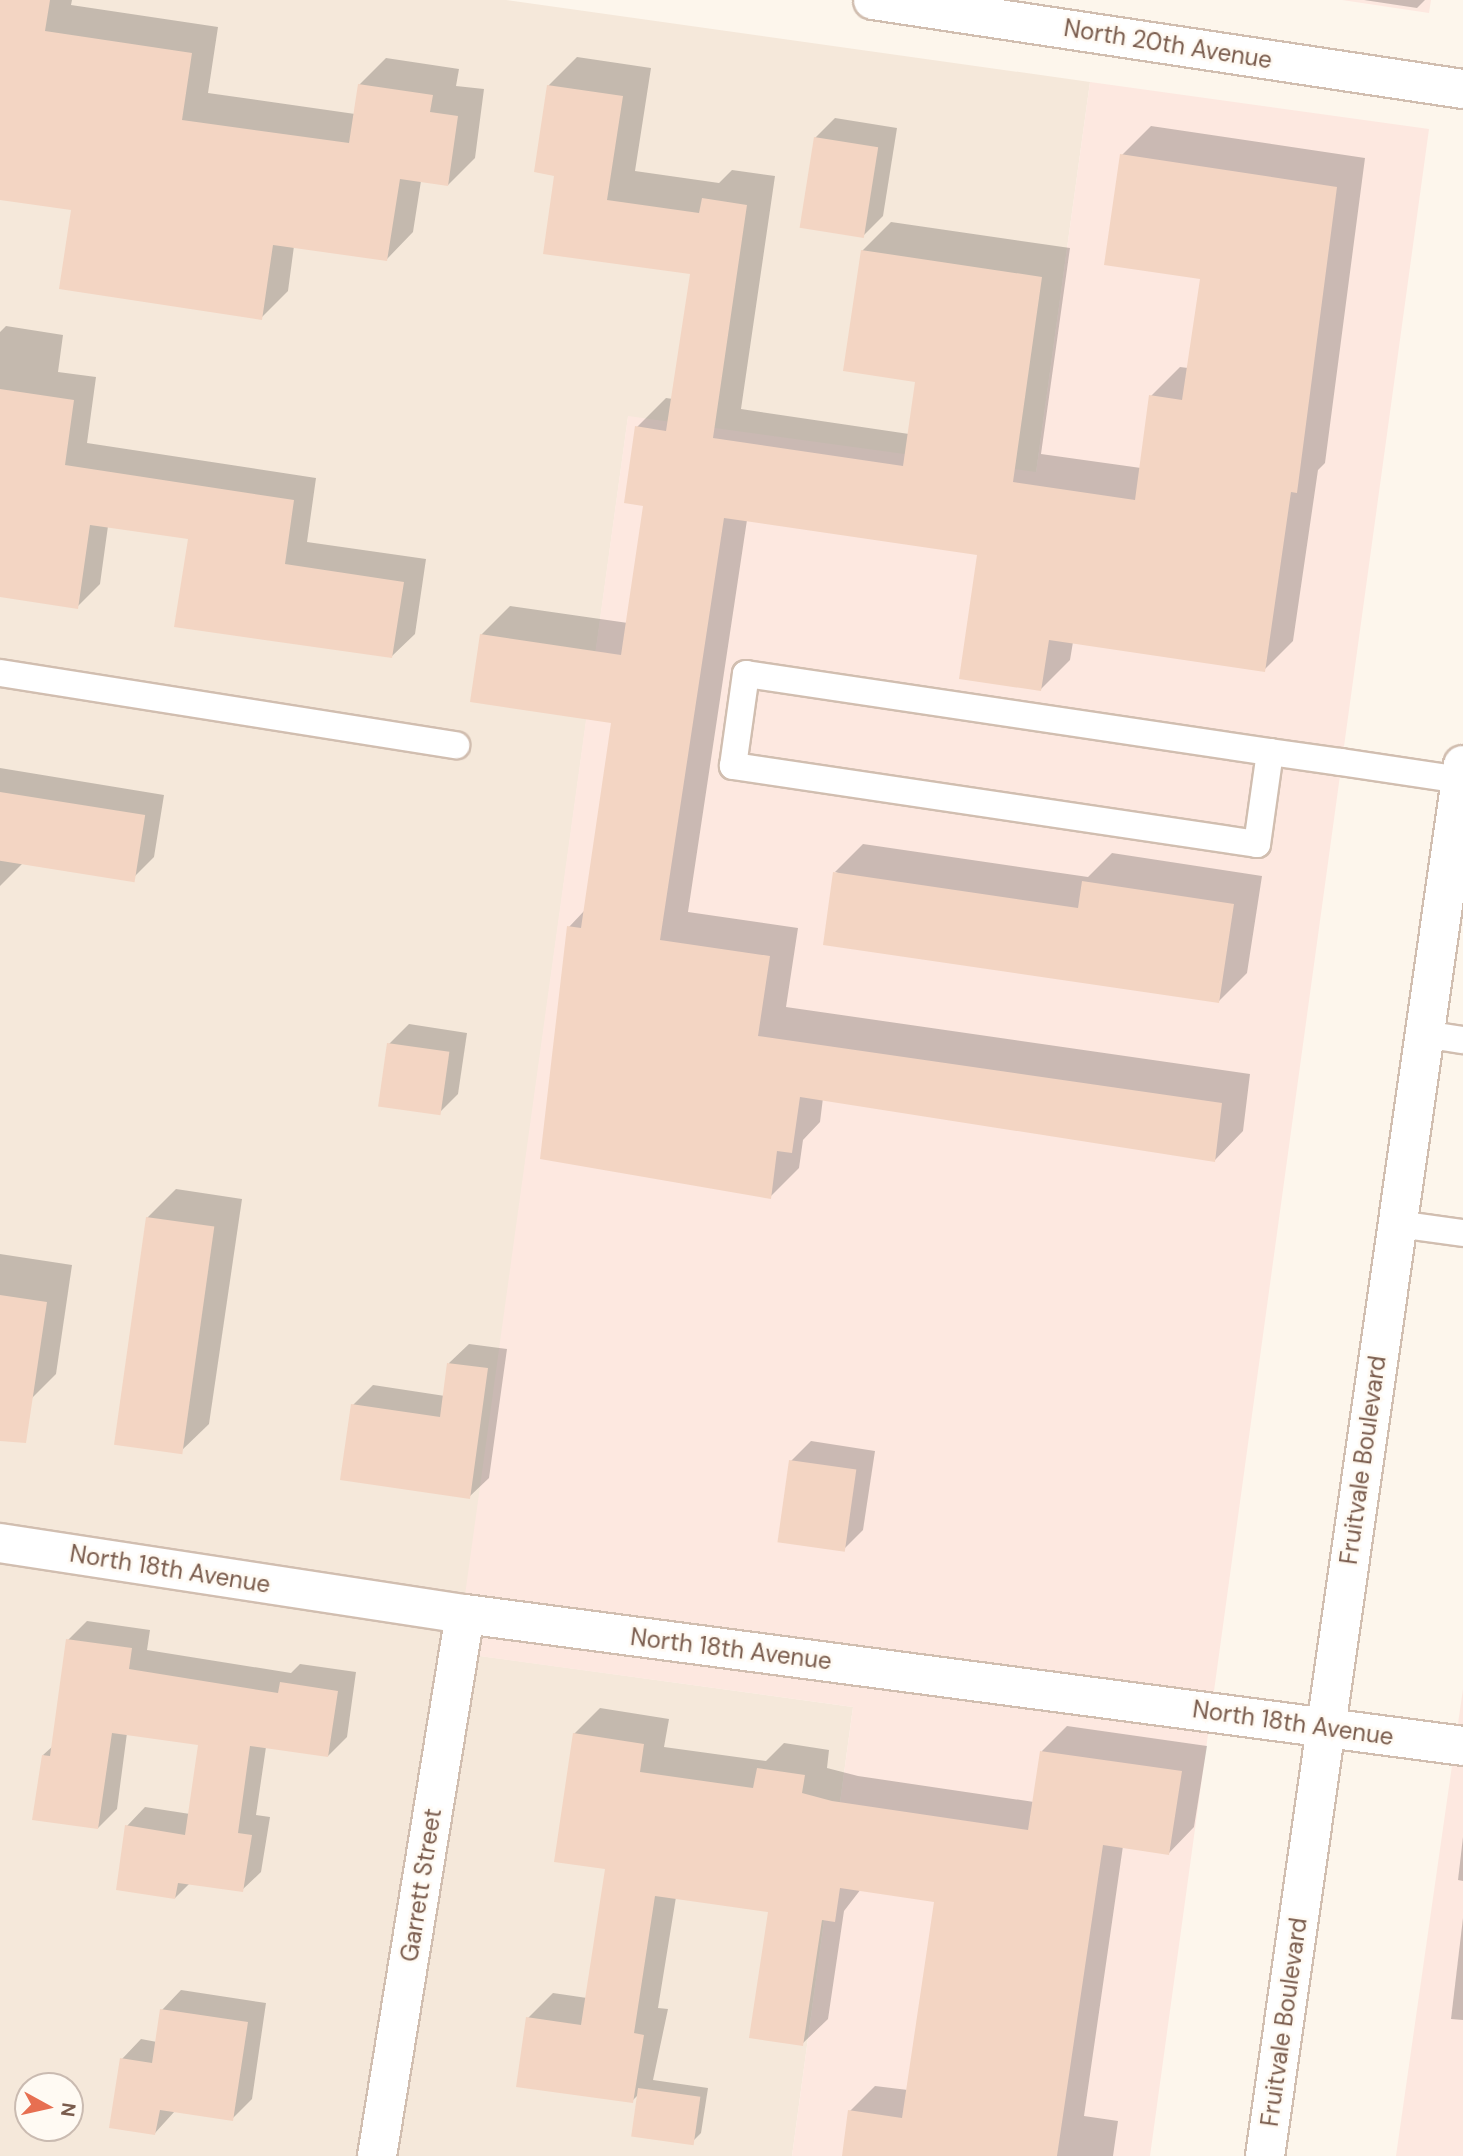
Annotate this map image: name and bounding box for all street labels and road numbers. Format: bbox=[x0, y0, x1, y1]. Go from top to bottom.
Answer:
street label: North 20th Avenue bbox=[1062, 13, 1274, 75]
street label: Fruitvale Boulevard bbox=[1334, 1354, 1392, 1566]
street label: North 18th Avenue bbox=[68, 1539, 272, 1599]
street label: North 18th Avenue bbox=[629, 1622, 833, 1676]
street label: North 18th Avenue bbox=[1191, 1695, 1395, 1751]
street label: Garrett Street bbox=[395, 1806, 447, 1964]
street label: Fruitvale Boulevard bbox=[1255, 1916, 1313, 2128]

